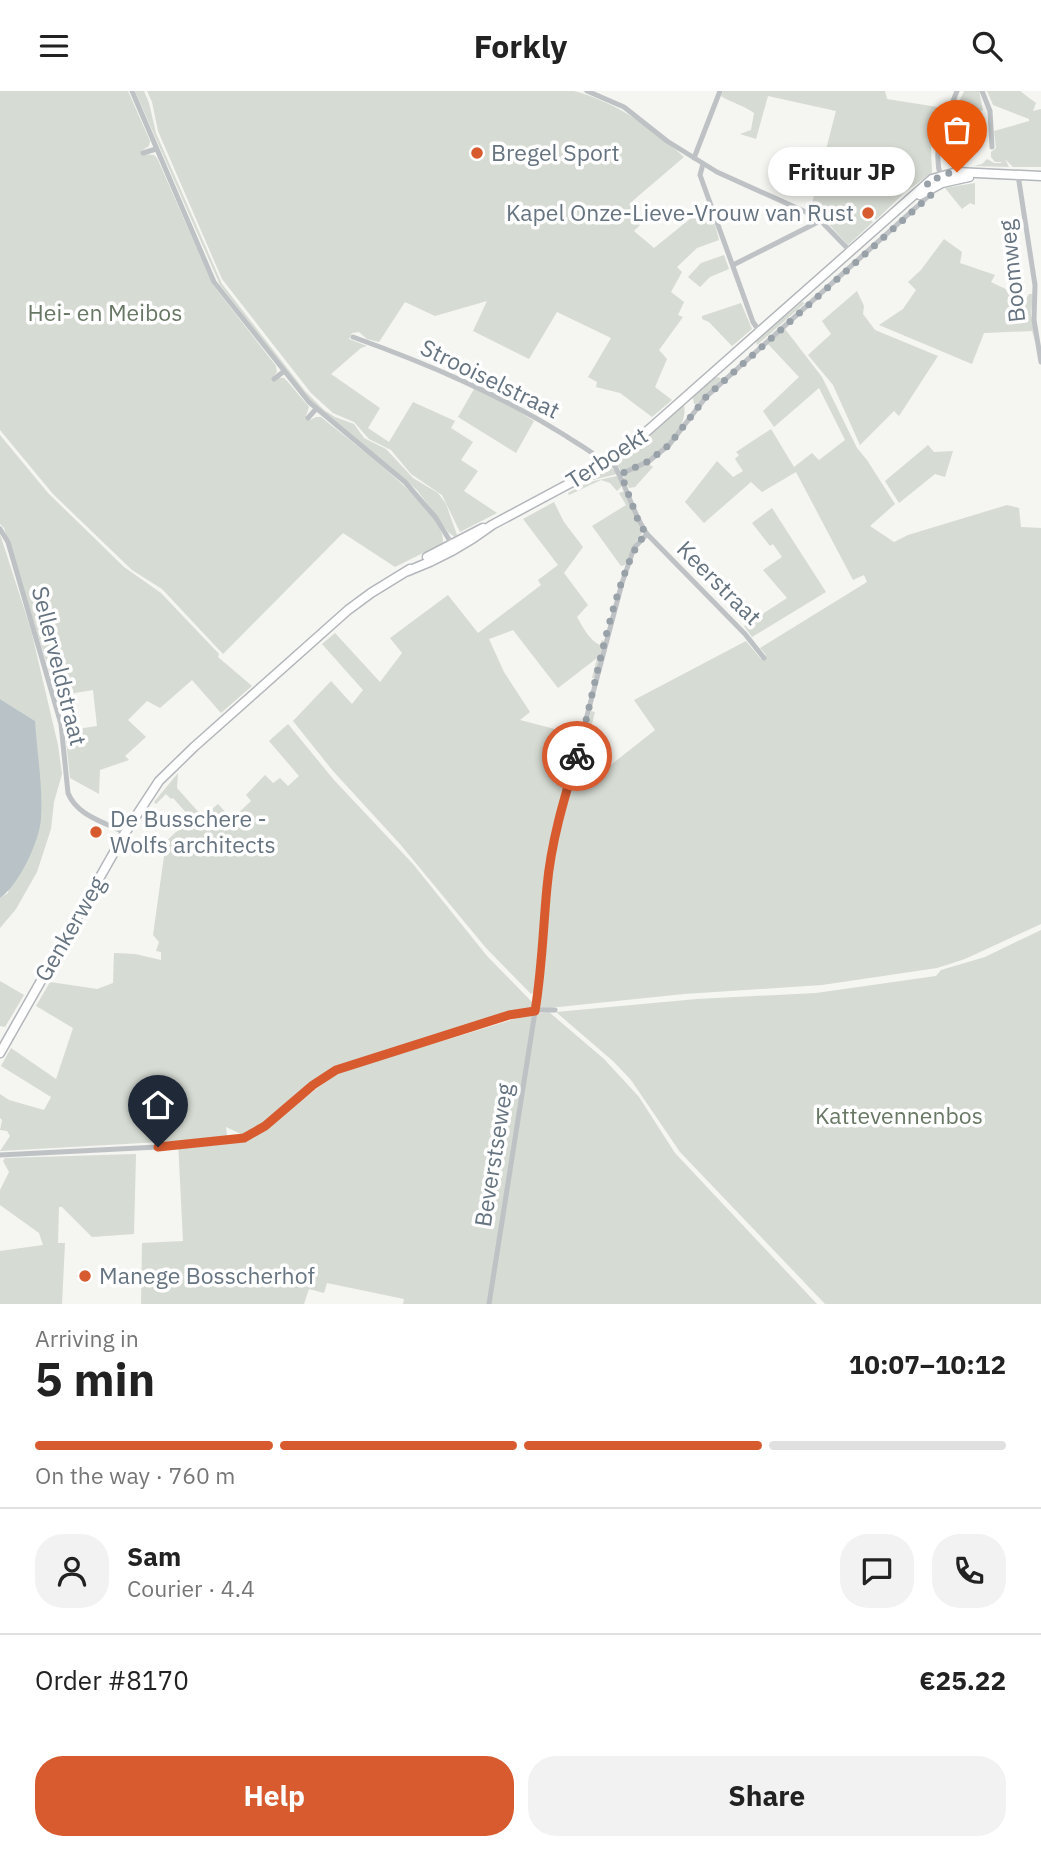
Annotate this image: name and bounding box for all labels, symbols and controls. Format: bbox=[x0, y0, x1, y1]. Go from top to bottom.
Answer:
text: Forkly bbox=[474, 25, 567, 67]
icon: menu bbox=[35, 27, 73, 65]
icon: search bbox=[968, 27, 1006, 65]
pin bbox=[927, 100, 987, 172]
icon: bag bbox=[938, 111, 976, 149]
place label: Bregel Sport bbox=[491, 137, 619, 167]
marker: Bregel Sport bbox=[469, 145, 485, 161]
callout: Frituur JP bbox=[768, 147, 915, 197]
text: Frituur JP bbox=[788, 156, 895, 186]
place label: Kapel Onze-Lieve-Vrouw van Rust bbox=[506, 197, 854, 227]
marker: Kapel Onze-Lieve-Vrouw van Rust bbox=[860, 205, 876, 221]
street label: Boomweg bbox=[991, 218, 1031, 324]
park label: Hei- en Meibos bbox=[28, 297, 182, 327]
street label: Strooiselstraat bbox=[416, 331, 565, 425]
street label: Terboekt bbox=[560, 420, 653, 495]
street label: Keerstraat bbox=[671, 534, 768, 631]
street label: Sellerveldstraat bbox=[26, 583, 94, 749]
courier bbox=[542, 721, 612, 791]
icon: bike bbox=[558, 737, 596, 775]
place label: De Busschere - Wolfs architects bbox=[110, 803, 276, 859]
marker: De Busschere - Wolfs architects bbox=[88, 824, 104, 840]
street label: Genkerweg bbox=[27, 870, 111, 987]
pin bbox=[128, 1075, 188, 1147]
street label: Beverstseweg bbox=[467, 1081, 519, 1229]
icon: home bbox=[139, 1086, 177, 1124]
park label: Kattevennenbos bbox=[815, 1100, 983, 1130]
place label: Manege Bosscherhof bbox=[99, 1260, 315, 1290]
marker: Manege Bosscherhof bbox=[77, 1268, 93, 1284]
text: Arriving in bbox=[35, 1323, 139, 1353]
text: 10:07–10:12 bbox=[849, 1347, 1006, 1381]
text: 5 min bbox=[35, 1349, 155, 1409]
text: On the way · 760 m bbox=[35, 1460, 235, 1490]
button: person bbox=[35, 1534, 109, 1608]
button: chat bbox=[840, 1534, 914, 1608]
button: phone bbox=[932, 1534, 1006, 1608]
text: Sam bbox=[127, 1539, 181, 1573]
text: Courier · 4.4 bbox=[127, 1573, 255, 1603]
text: Order #8170 bbox=[35, 1663, 189, 1697]
text: €25.22 bbox=[919, 1663, 1006, 1697]
button: Help bbox=[35, 1756, 514, 1836]
button: Share bbox=[528, 1756, 1006, 1836]

